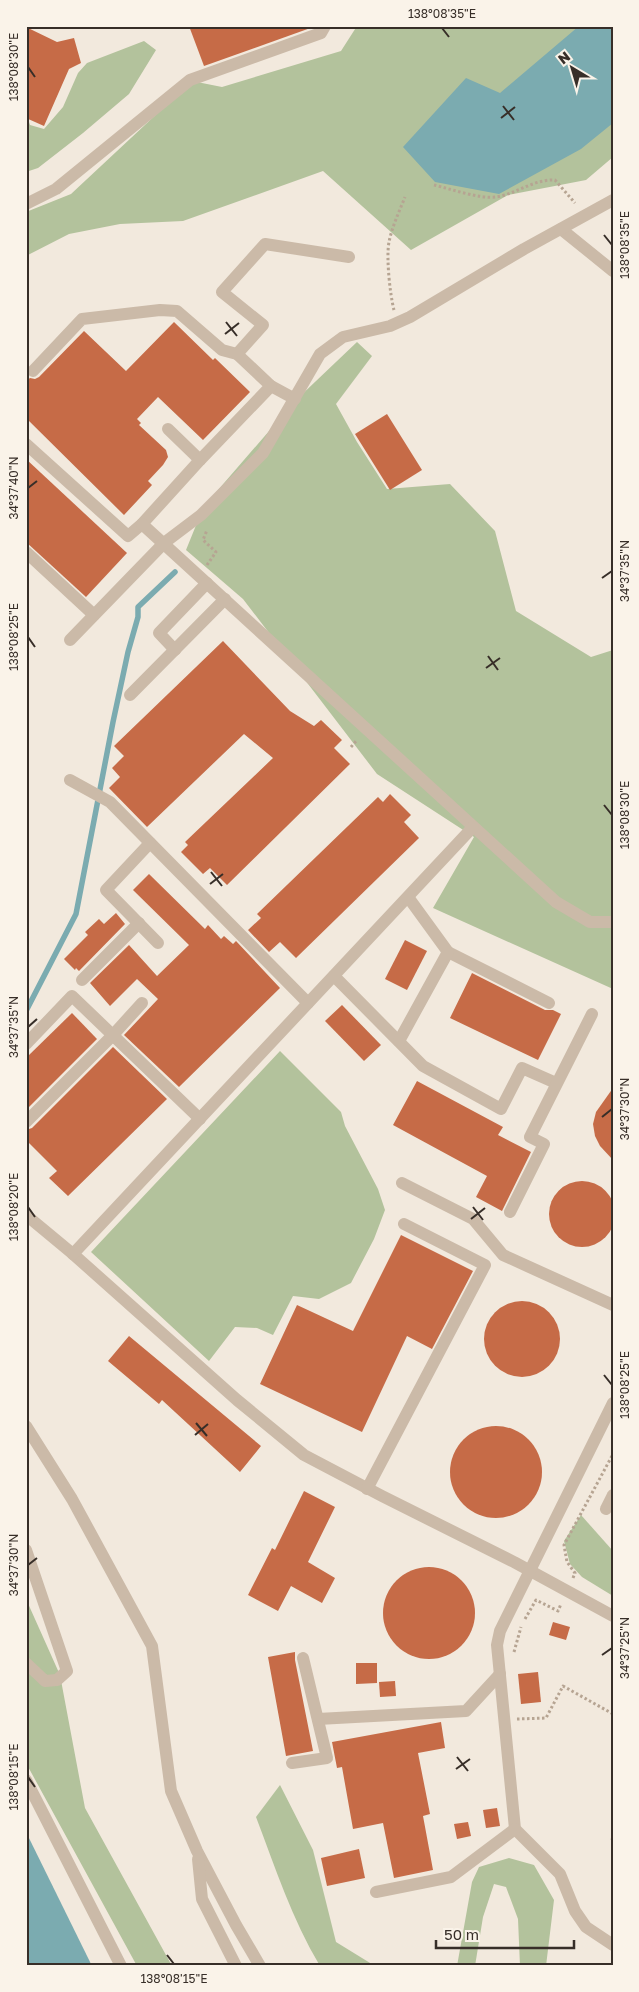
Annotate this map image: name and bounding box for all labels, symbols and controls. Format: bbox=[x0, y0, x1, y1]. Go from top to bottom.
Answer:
text: 138°08'35"E bbox=[408, 6, 476, 21]
text: 138°08'30"E bbox=[6, 33, 21, 101]
north arrow bbox=[546, 42, 596, 92]
text: N bbox=[554, 47, 573, 67]
text: 138°08'35"E bbox=[617, 211, 632, 279]
text: 34°37'40"N bbox=[6, 456, 21, 520]
text: 34°37'35"N bbox=[617, 540, 632, 602]
text: 138°08'25"E bbox=[6, 603, 21, 671]
text: 138°08'30"E bbox=[617, 781, 632, 849]
text: 34°37'35"N bbox=[6, 996, 21, 1058]
text: 34°37'30"N bbox=[617, 1078, 632, 1140]
text: 138°08'20"E bbox=[6, 1173, 21, 1241]
text: 138°08'25"E bbox=[617, 1351, 632, 1419]
text: 34°37'30"N bbox=[6, 1534, 21, 1596]
text: 34°37'25"N bbox=[617, 1617, 632, 1679]
text: 138°08'15"E bbox=[6, 1743, 21, 1811]
scale bar bbox=[436, 1917, 574, 1949]
text: 50 m bbox=[444, 1925, 479, 1943]
text: 138°08'15"E bbox=[140, 1971, 208, 1986]

